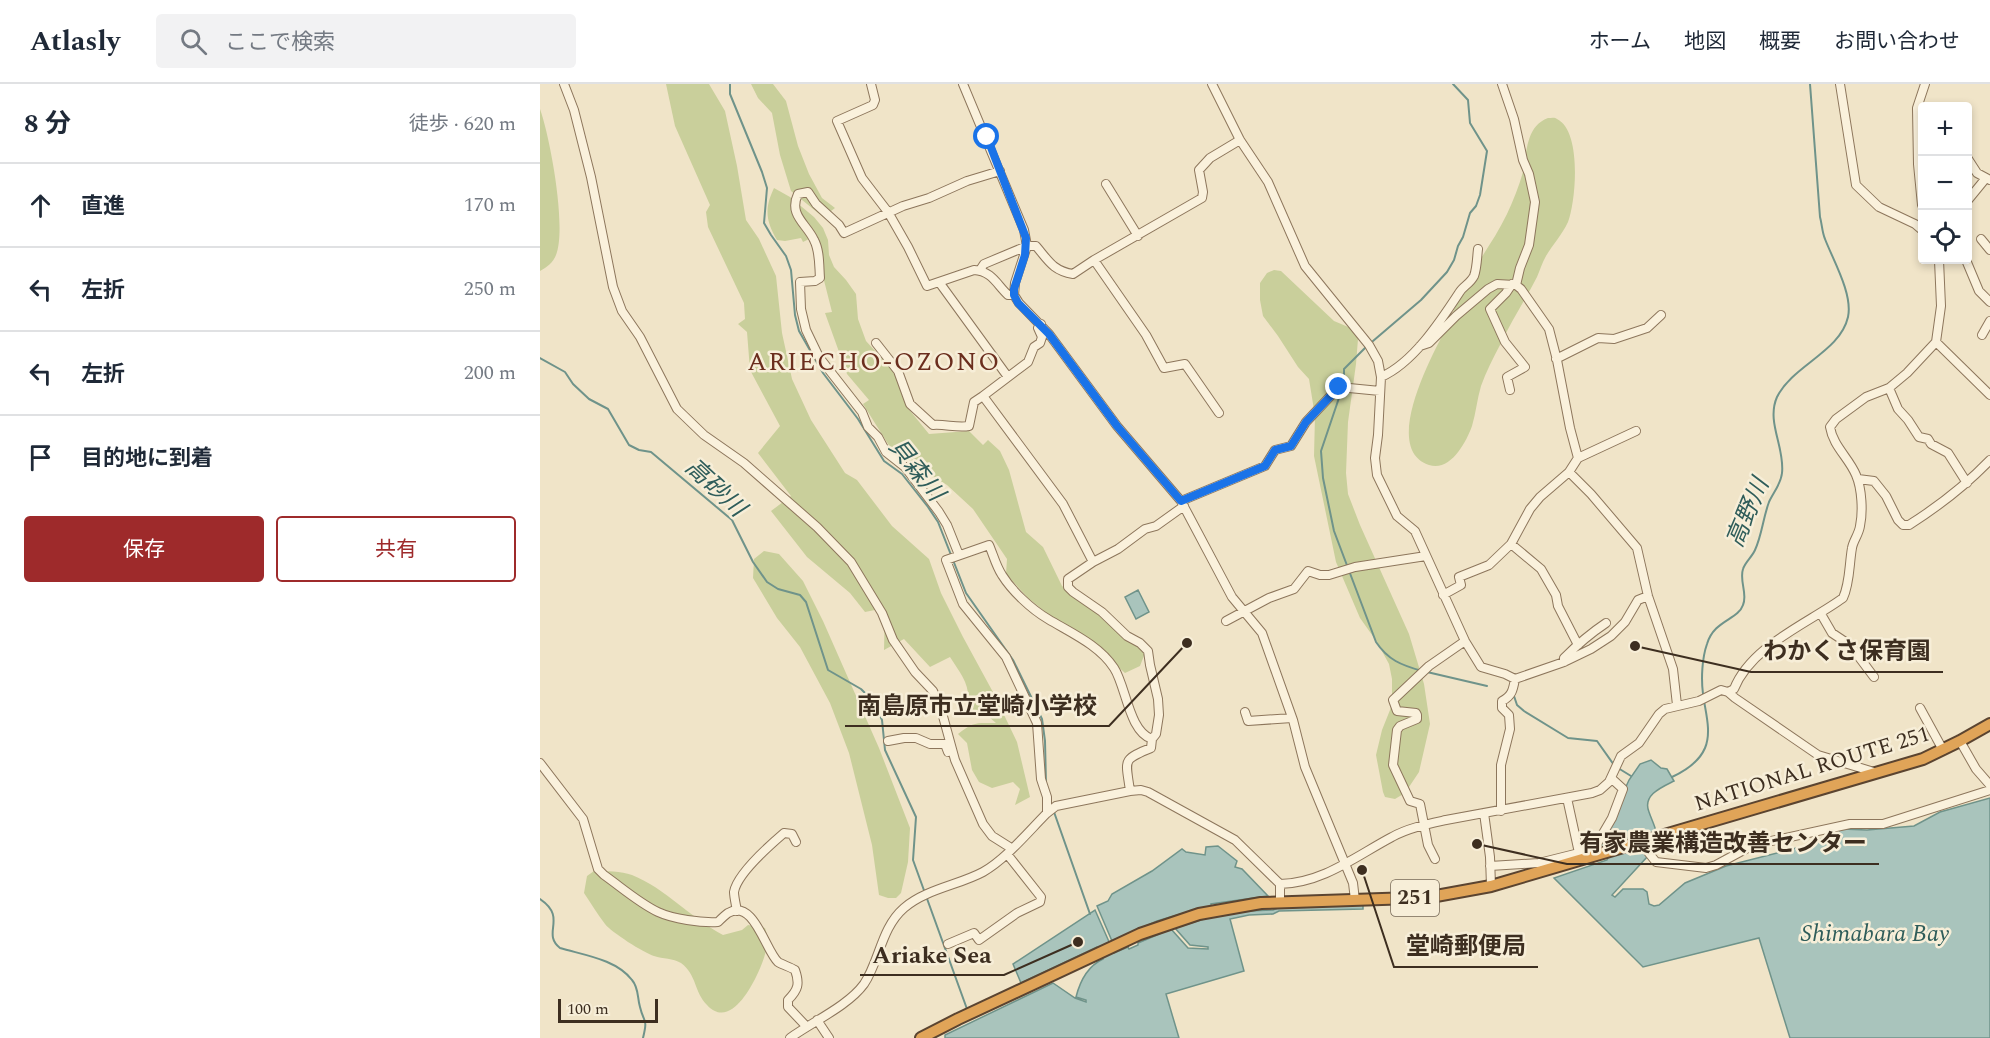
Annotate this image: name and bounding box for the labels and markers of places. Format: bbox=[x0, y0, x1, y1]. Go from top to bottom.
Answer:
callout: わかくさ保育園 bbox=[1751, 630, 1943, 672]
callout: 南島原市立堂崎小学校 bbox=[845, 684, 1109, 726]
callout: 有家農業構造改善センター bbox=[1567, 822, 1879, 864]
callout: 堂崎郵便局 bbox=[1394, 925, 1538, 967]
callout: Ariake Sea bbox=[860, 933, 1004, 975]

